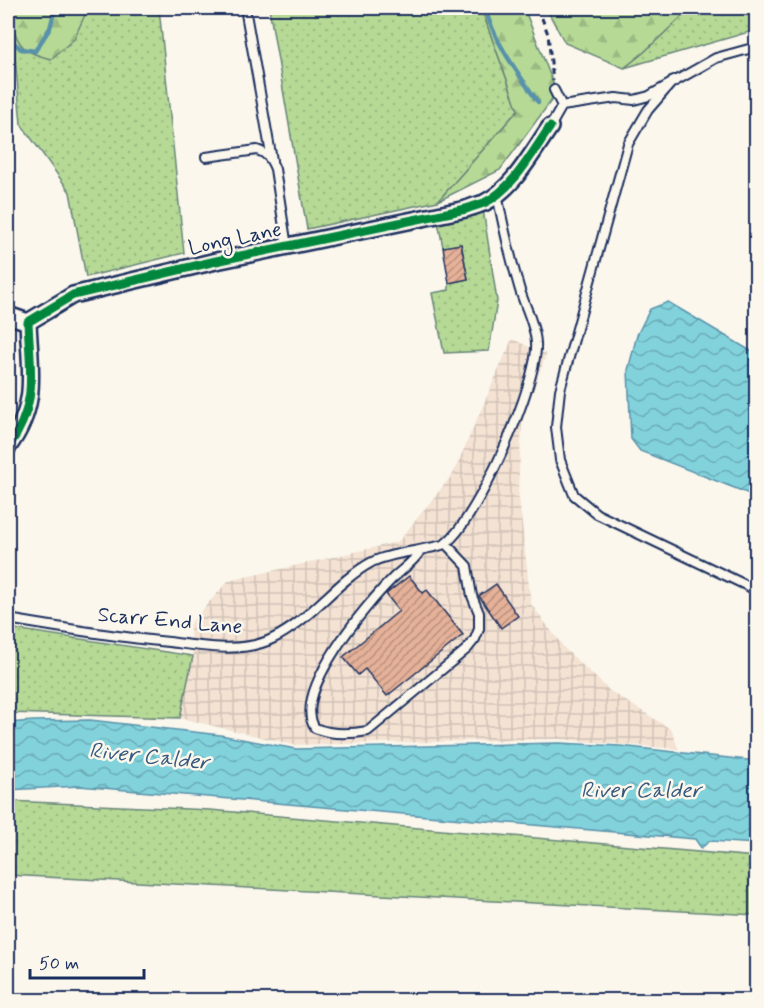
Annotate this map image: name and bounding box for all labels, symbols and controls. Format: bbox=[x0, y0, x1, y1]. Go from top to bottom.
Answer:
street label: Long Lane bbox=[186, 215, 284, 264]
street label: Scarr End Lane bbox=[96, 601, 244, 641]
water label: River Calder bbox=[88, 737, 213, 777]
water label: River Calder bbox=[581, 777, 704, 805]
scale bar bbox=[30, 942, 144, 980]
text: 50 m bbox=[39, 952, 79, 976]

